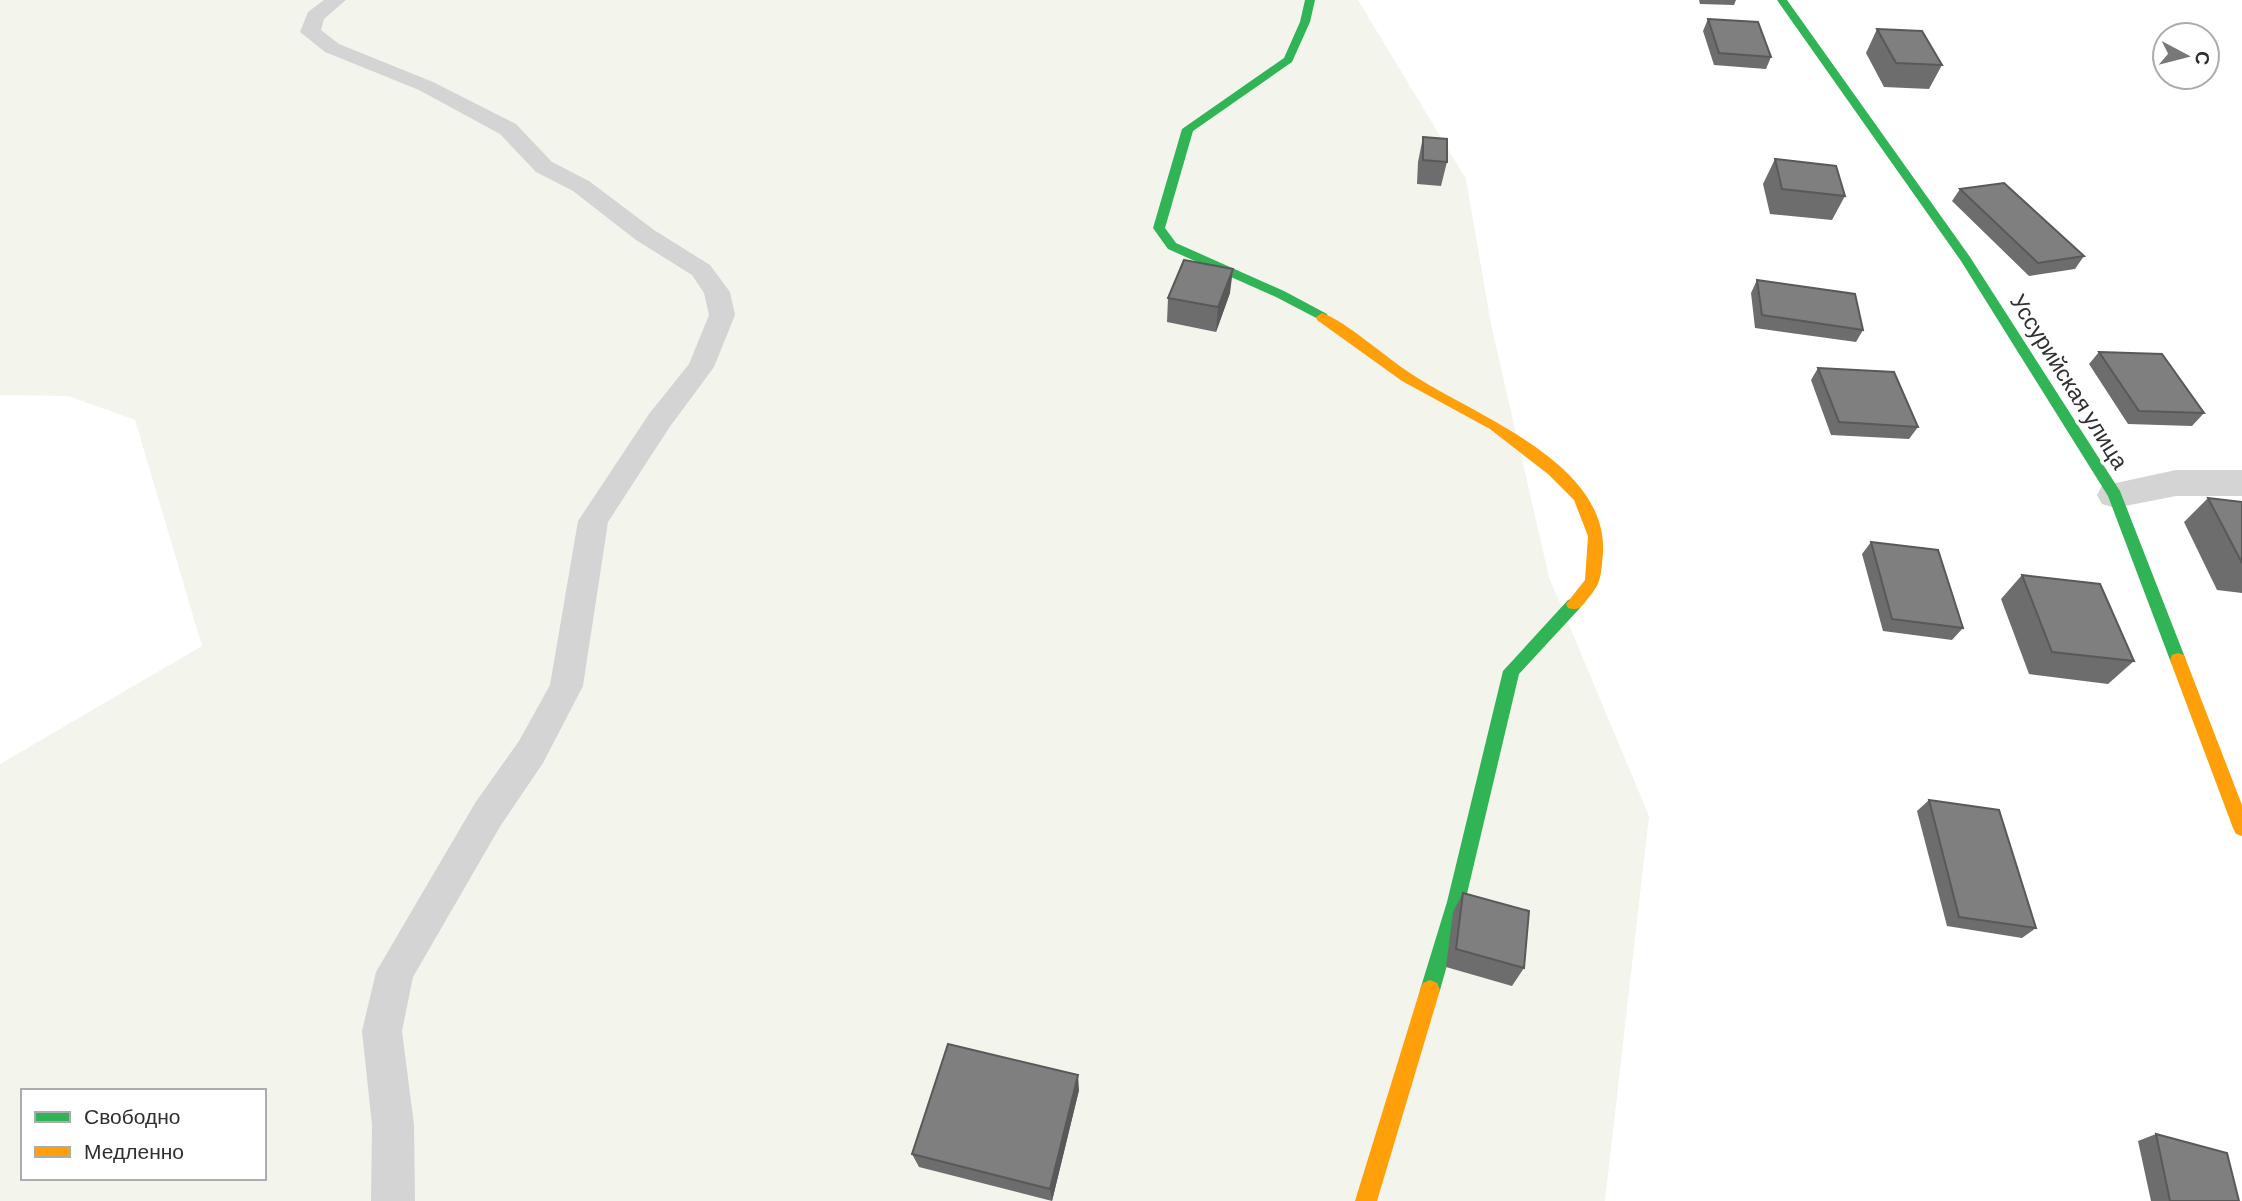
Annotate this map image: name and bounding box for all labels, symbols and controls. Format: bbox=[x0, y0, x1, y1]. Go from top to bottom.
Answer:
north arrow bbox=[2151, 21, 2221, 91]
text: С bbox=[2191, 50, 2216, 67]
street label: Уссурийская улица bbox=[2005, 288, 2135, 474]
legend bbox=[21, 1089, 266, 1180]
text: Свободно bbox=[84, 1103, 181, 1128]
text: Медленно bbox=[84, 1138, 184, 1163]

